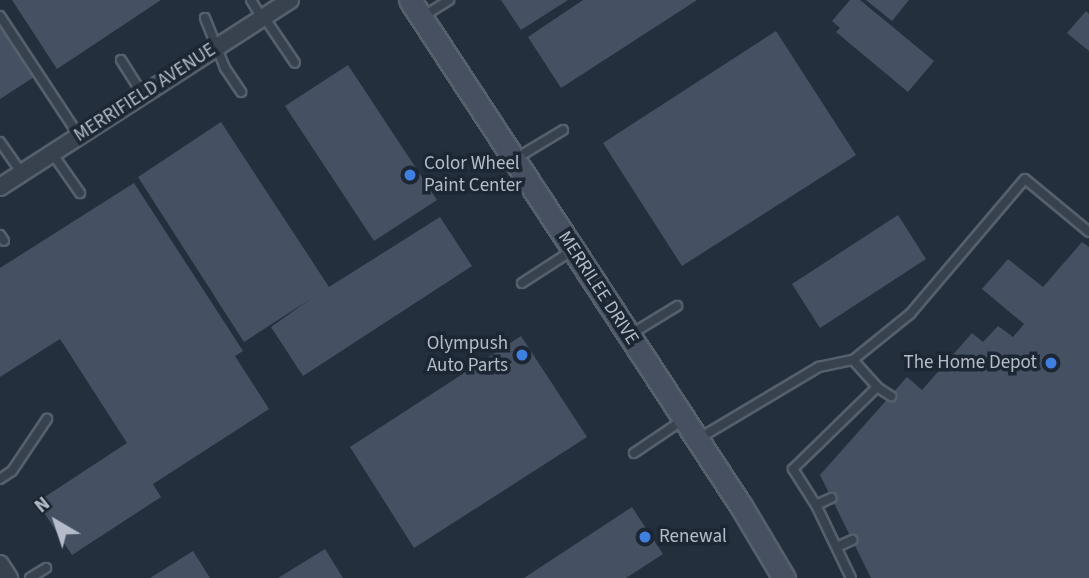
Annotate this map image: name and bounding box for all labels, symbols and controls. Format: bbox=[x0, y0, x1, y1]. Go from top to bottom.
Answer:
street label: MERRIFIELD AVENUE bbox=[70, 39, 220, 147]
place label: Color Wheel Paint Center bbox=[424, 153, 522, 197]
marker: Color Wheel Paint Center bbox=[402, 167, 418, 183]
street label: MERRILEE DRIVE bbox=[553, 227, 643, 349]
place label: Olympush Auto Parts bbox=[427, 333, 508, 377]
marker: Olympush Auto Parts bbox=[514, 347, 530, 363]
place label: The Home Depot bbox=[904, 352, 1037, 374]
marker: The Home Depot bbox=[1043, 355, 1059, 371]
north arrow bbox=[21, 487, 91, 557]
text: N bbox=[29, 491, 56, 520]
place label: Renewal bbox=[659, 526, 727, 548]
marker: Renewal bbox=[637, 529, 653, 545]

